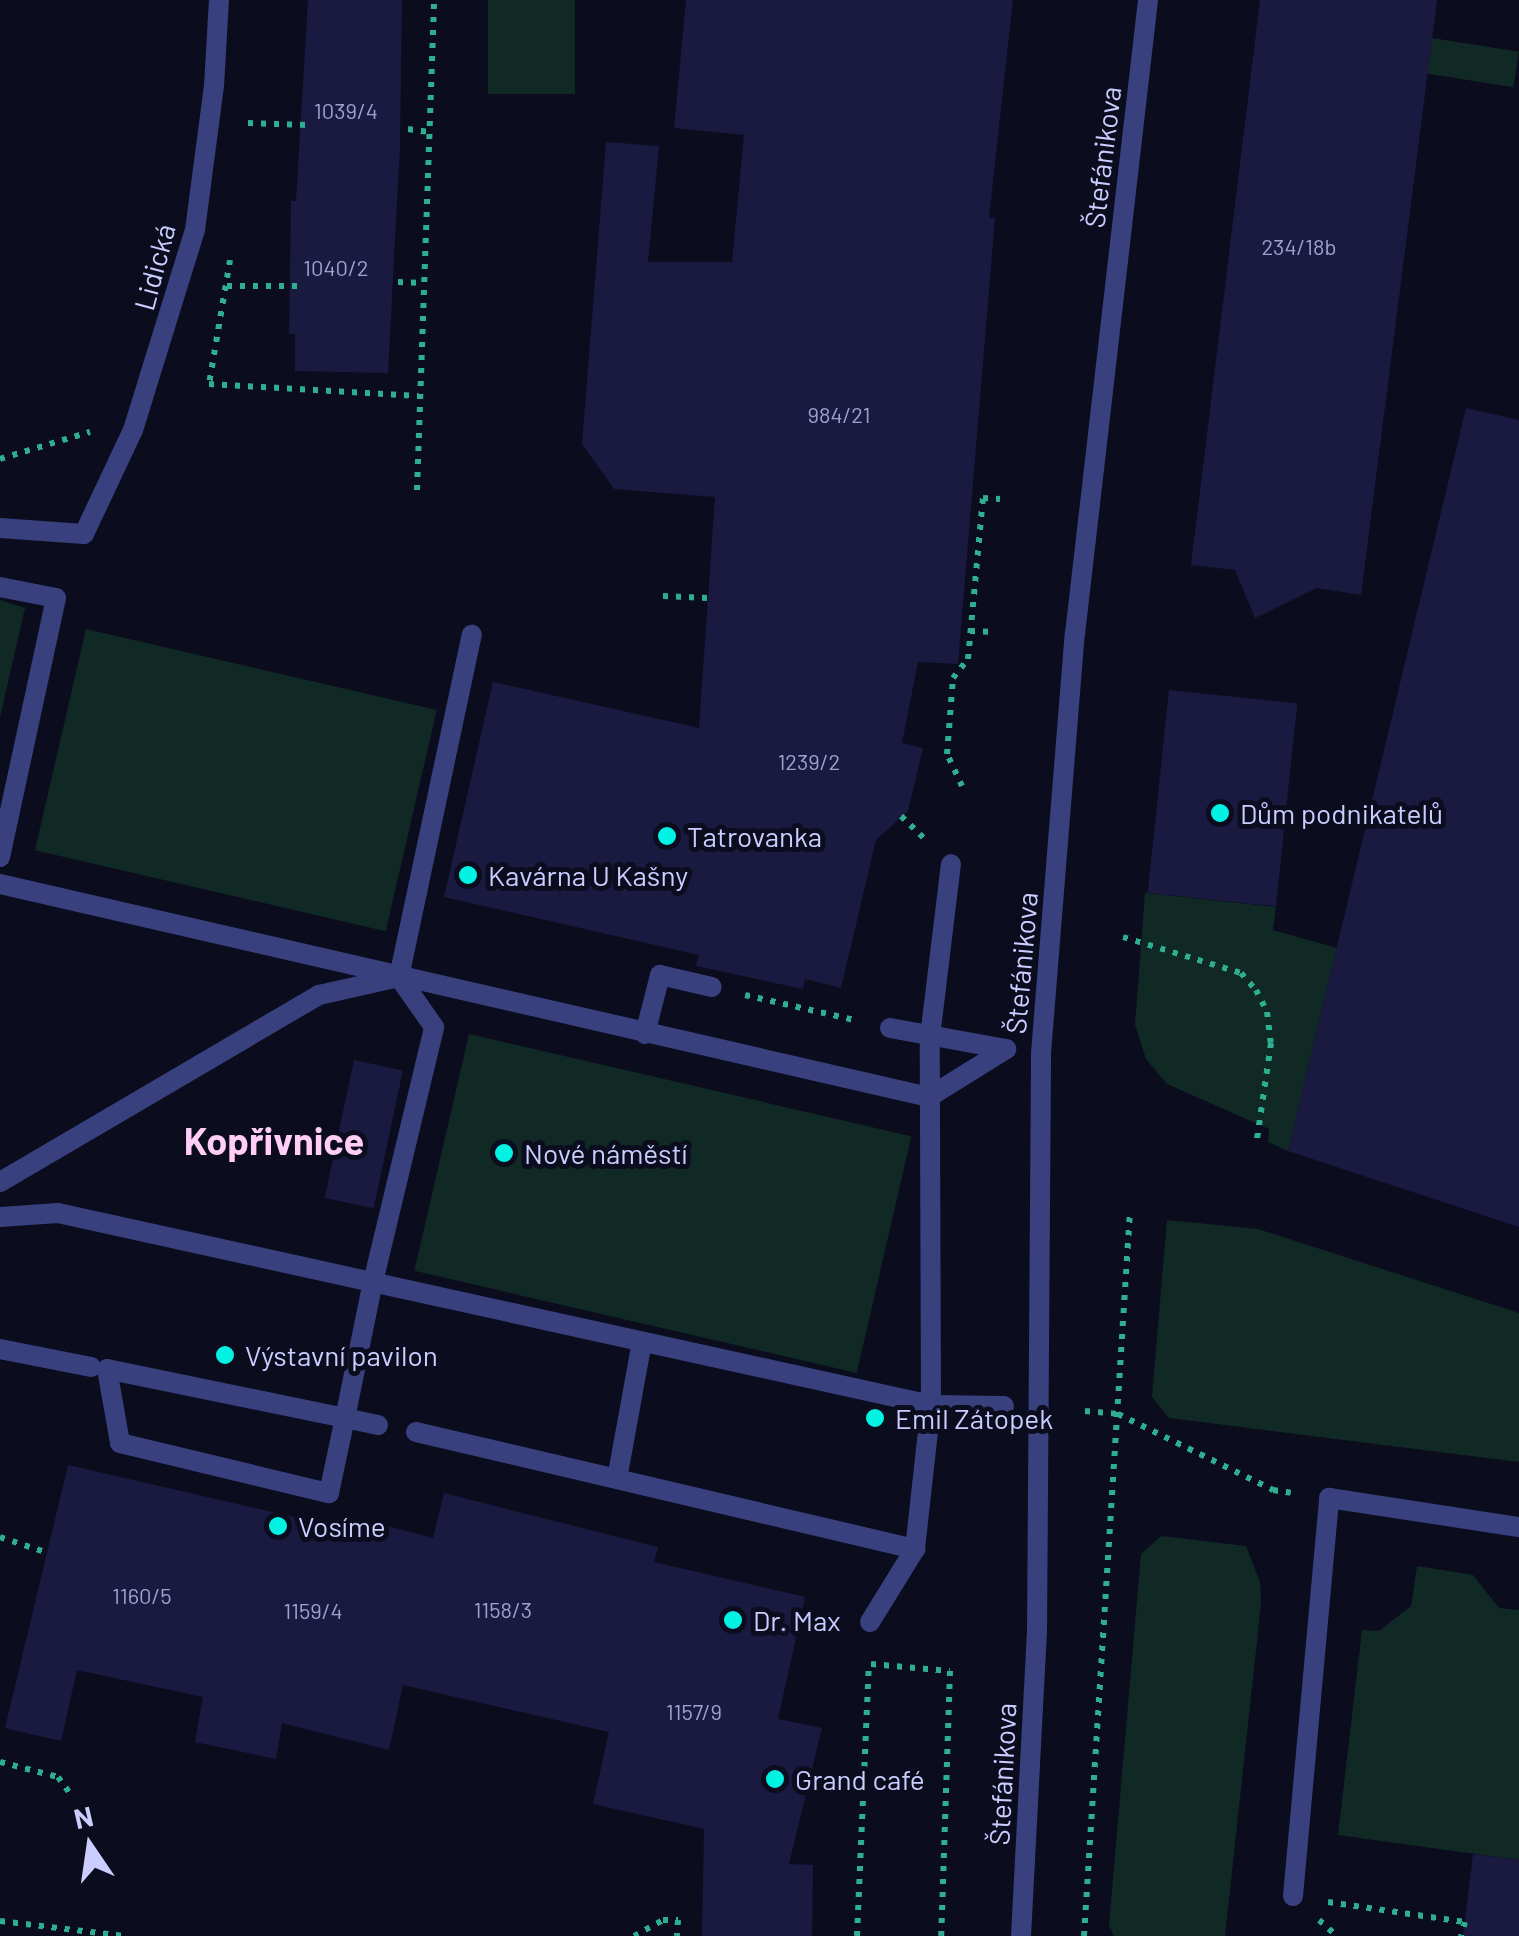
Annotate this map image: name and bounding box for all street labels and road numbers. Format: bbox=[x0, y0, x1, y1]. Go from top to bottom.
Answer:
street label: Štefánikova bbox=[1077, 84, 1127, 230]
street label: Lidická bbox=[126, 220, 182, 314]
street label: Štefánikova bbox=[998, 891, 1044, 1035]
street label: Štefánikova bbox=[981, 1702, 1023, 1846]

